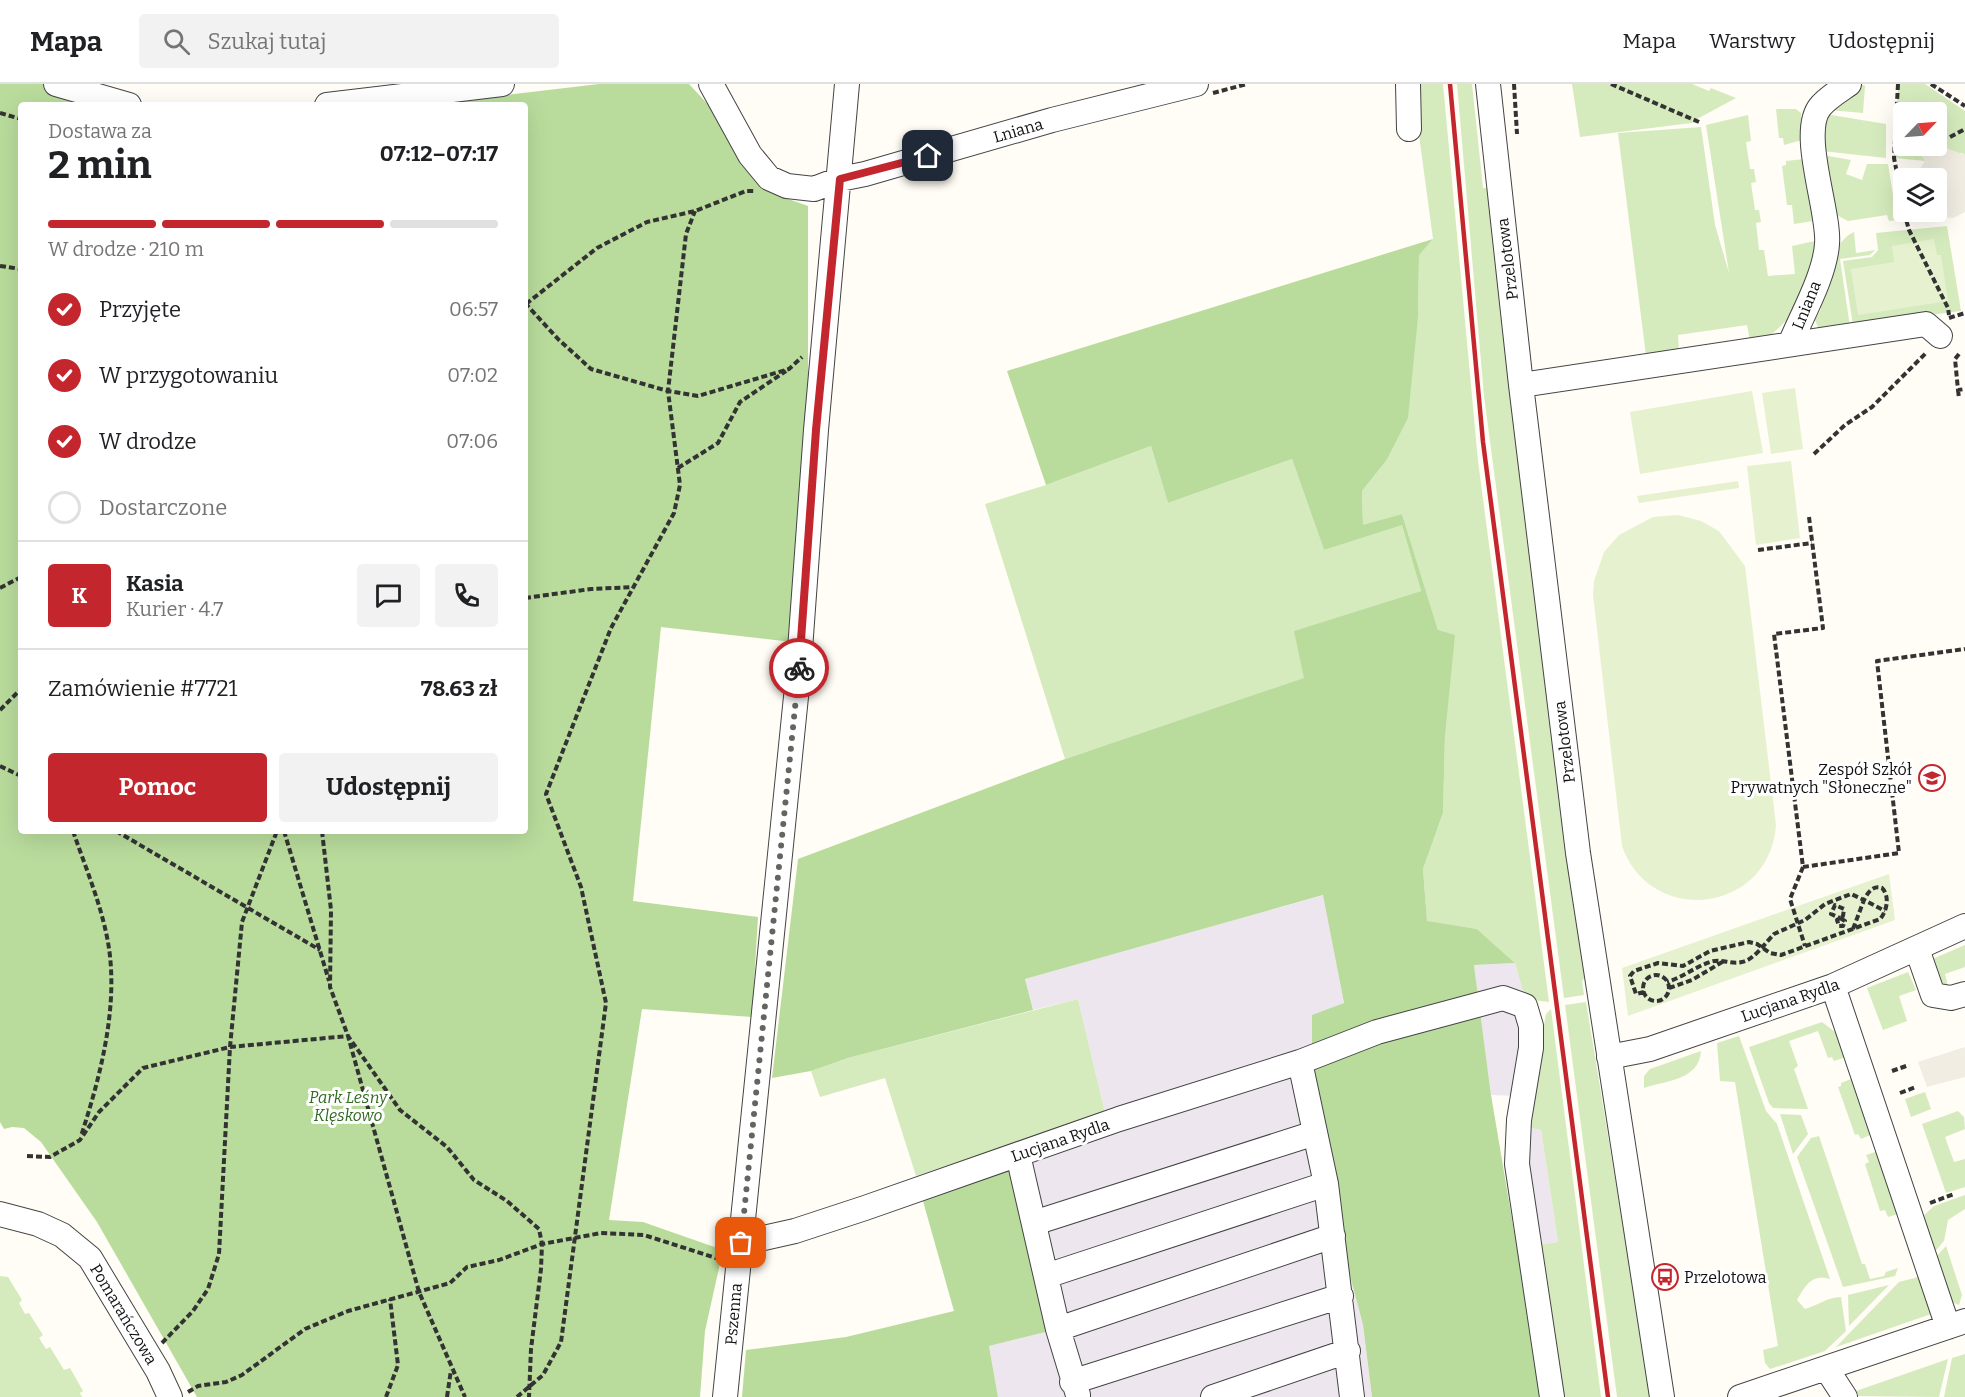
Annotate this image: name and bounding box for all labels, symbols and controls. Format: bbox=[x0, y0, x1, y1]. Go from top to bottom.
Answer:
search box bbox=[139, 14, 559, 68]
text: Mapa bbox=[30, 25, 103, 58]
icon: search bbox=[160, 25, 193, 58]
text: Szukaj tutaj bbox=[208, 28, 327, 55]
text: Mapa bbox=[1622, 28, 1676, 54]
text: Warstwy bbox=[1709, 28, 1795, 54]
text: Udostępnij bbox=[1828, 28, 1935, 54]
north arrow bbox=[1893, 102, 1947, 156]
map controls bbox=[1893, 102, 1947, 222]
street label: Lniana bbox=[991, 114, 1045, 147]
text: Dostawa za bbox=[48, 119, 152, 143]
pin bbox=[902, 130, 953, 181]
icon: home bbox=[911, 139, 944, 172]
text: 07:12–07:17 bbox=[380, 140, 498, 167]
text: 2 min bbox=[48, 142, 152, 188]
button: layers bbox=[1893, 168, 1947, 222]
street label: Przelotowa bbox=[1493, 217, 1522, 301]
text: W drodze · 210 m bbox=[48, 237, 204, 261]
street label: Lniana bbox=[1788, 278, 1825, 332]
icon: check bbox=[48, 293, 81, 326]
text: Przyjęte bbox=[99, 296, 181, 323]
text: 06:57 bbox=[449, 297, 498, 321]
icon: check bbox=[48, 359, 81, 392]
text: W przygotowaniu bbox=[99, 362, 278, 389]
text: 07:02 bbox=[447, 363, 498, 387]
icon: check bbox=[48, 425, 81, 458]
text: W drodze bbox=[99, 428, 197, 455]
text: 07:06 bbox=[446, 429, 498, 453]
text: Dostarczone bbox=[99, 494, 227, 521]
button: chat bbox=[357, 564, 420, 627]
button: phone bbox=[435, 564, 498, 627]
text: Kasia bbox=[126, 570, 184, 597]
text: K bbox=[72, 582, 87, 609]
text: Kurier · 4.7 bbox=[126, 597, 223, 621]
courier bbox=[769, 638, 829, 698]
icon: bike bbox=[783, 652, 816, 685]
text: Zamówienie #7721 bbox=[48, 675, 237, 702]
text: 78.63 zł bbox=[421, 675, 498, 702]
street label: Przelotowa bbox=[1550, 700, 1579, 784]
button: Pomoc bbox=[48, 753, 267, 822]
button: Udostępnij bbox=[279, 753, 498, 822]
place label: Zespół Szkół Prywatnych "Słoneczne" bbox=[1731, 760, 1912, 797]
school or university icon: Zespół Szkół Prywatnych "Słoneczne" bbox=[1917, 763, 1947, 793]
street label: Lucjana Rydla bbox=[1739, 975, 1842, 1026]
park label: Park Leśny Klęskowo bbox=[309, 1088, 388, 1125]
street label: Lucjana Rydla bbox=[1009, 1115, 1112, 1166]
pin bbox=[715, 1217, 766, 1268]
icon: bag bbox=[724, 1226, 757, 1259]
street label: Pomarańczowa bbox=[86, 1261, 161, 1368]
bus stop icon: Przelotowa bbox=[1650, 1262, 1680, 1292]
place label: Przelotowa bbox=[1684, 1268, 1767, 1287]
street label: Pszenna bbox=[721, 1282, 746, 1346]

